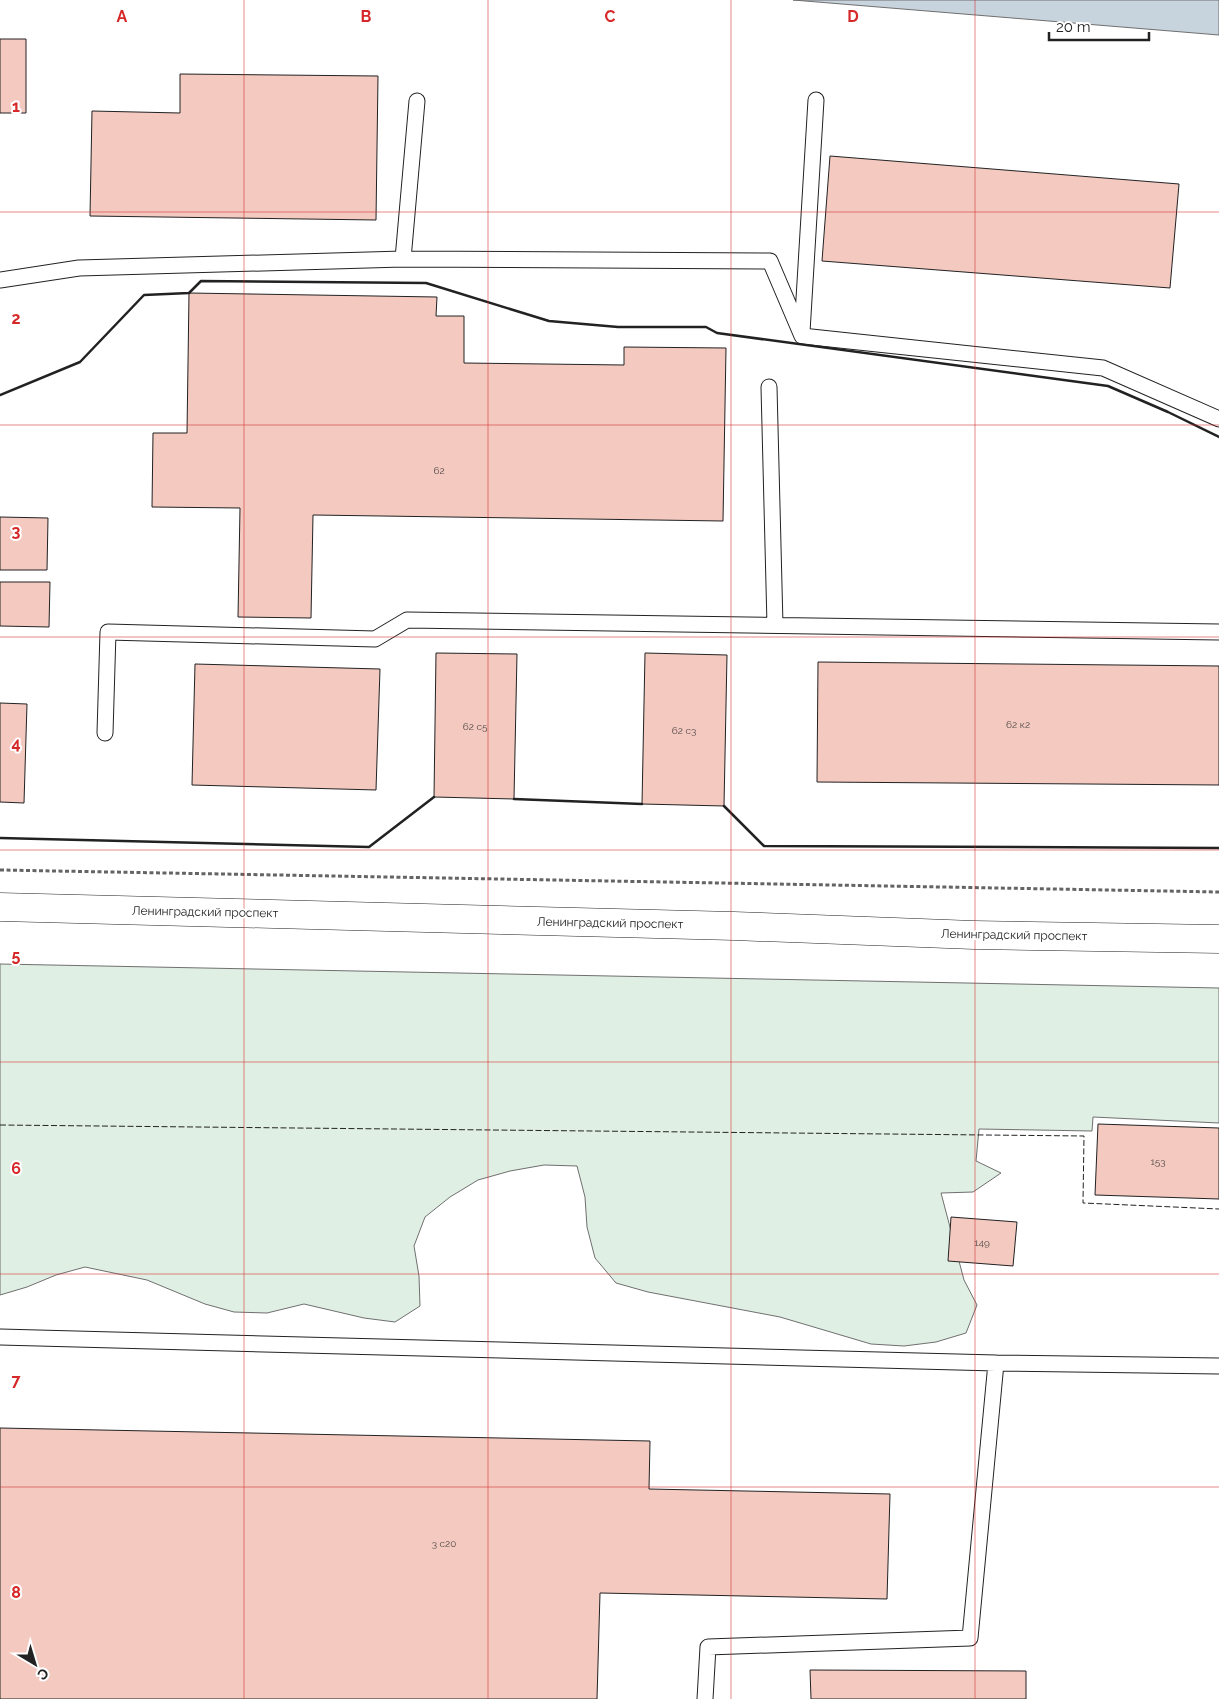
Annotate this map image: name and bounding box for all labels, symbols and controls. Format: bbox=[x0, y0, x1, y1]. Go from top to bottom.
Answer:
text: A bbox=[117, 7, 128, 26]
text: B bbox=[361, 7, 372, 26]
text: C bbox=[605, 7, 616, 26]
text: D bbox=[847, 7, 859, 26]
scale bar bbox=[1049, 10, 1149, 42]
text: 20 m bbox=[1056, 18, 1091, 36]
text: 1 bbox=[12, 97, 20, 116]
text: 2 bbox=[11, 309, 21, 328]
house number: 62 bbox=[433, 465, 445, 476]
text: 3 bbox=[12, 522, 21, 541]
house number: 62 к2 bbox=[1006, 719, 1030, 730]
house number: 62 с5 bbox=[463, 721, 488, 732]
house number: 62 с3 bbox=[672, 725, 696, 736]
text: 4 bbox=[11, 734, 21, 753]
street label: Ленинградский проспект bbox=[132, 904, 279, 920]
street label: Ленинградский проспект bbox=[537, 915, 684, 931]
street label: Ленинградский проспект bbox=[941, 927, 1088, 943]
text: 5 bbox=[12, 946, 21, 965]
house number: 153 bbox=[1150, 1156, 1166, 1167]
text: 6 bbox=[11, 1159, 21, 1178]
house number: 149 bbox=[974, 1237, 990, 1248]
text: 7 bbox=[12, 1371, 21, 1390]
house number: 3 с20 bbox=[432, 1538, 456, 1549]
text: 8 bbox=[11, 1583, 21, 1602]
north arrow bbox=[10, 1639, 60, 1689]
text: С bbox=[34, 1665, 52, 1684]

